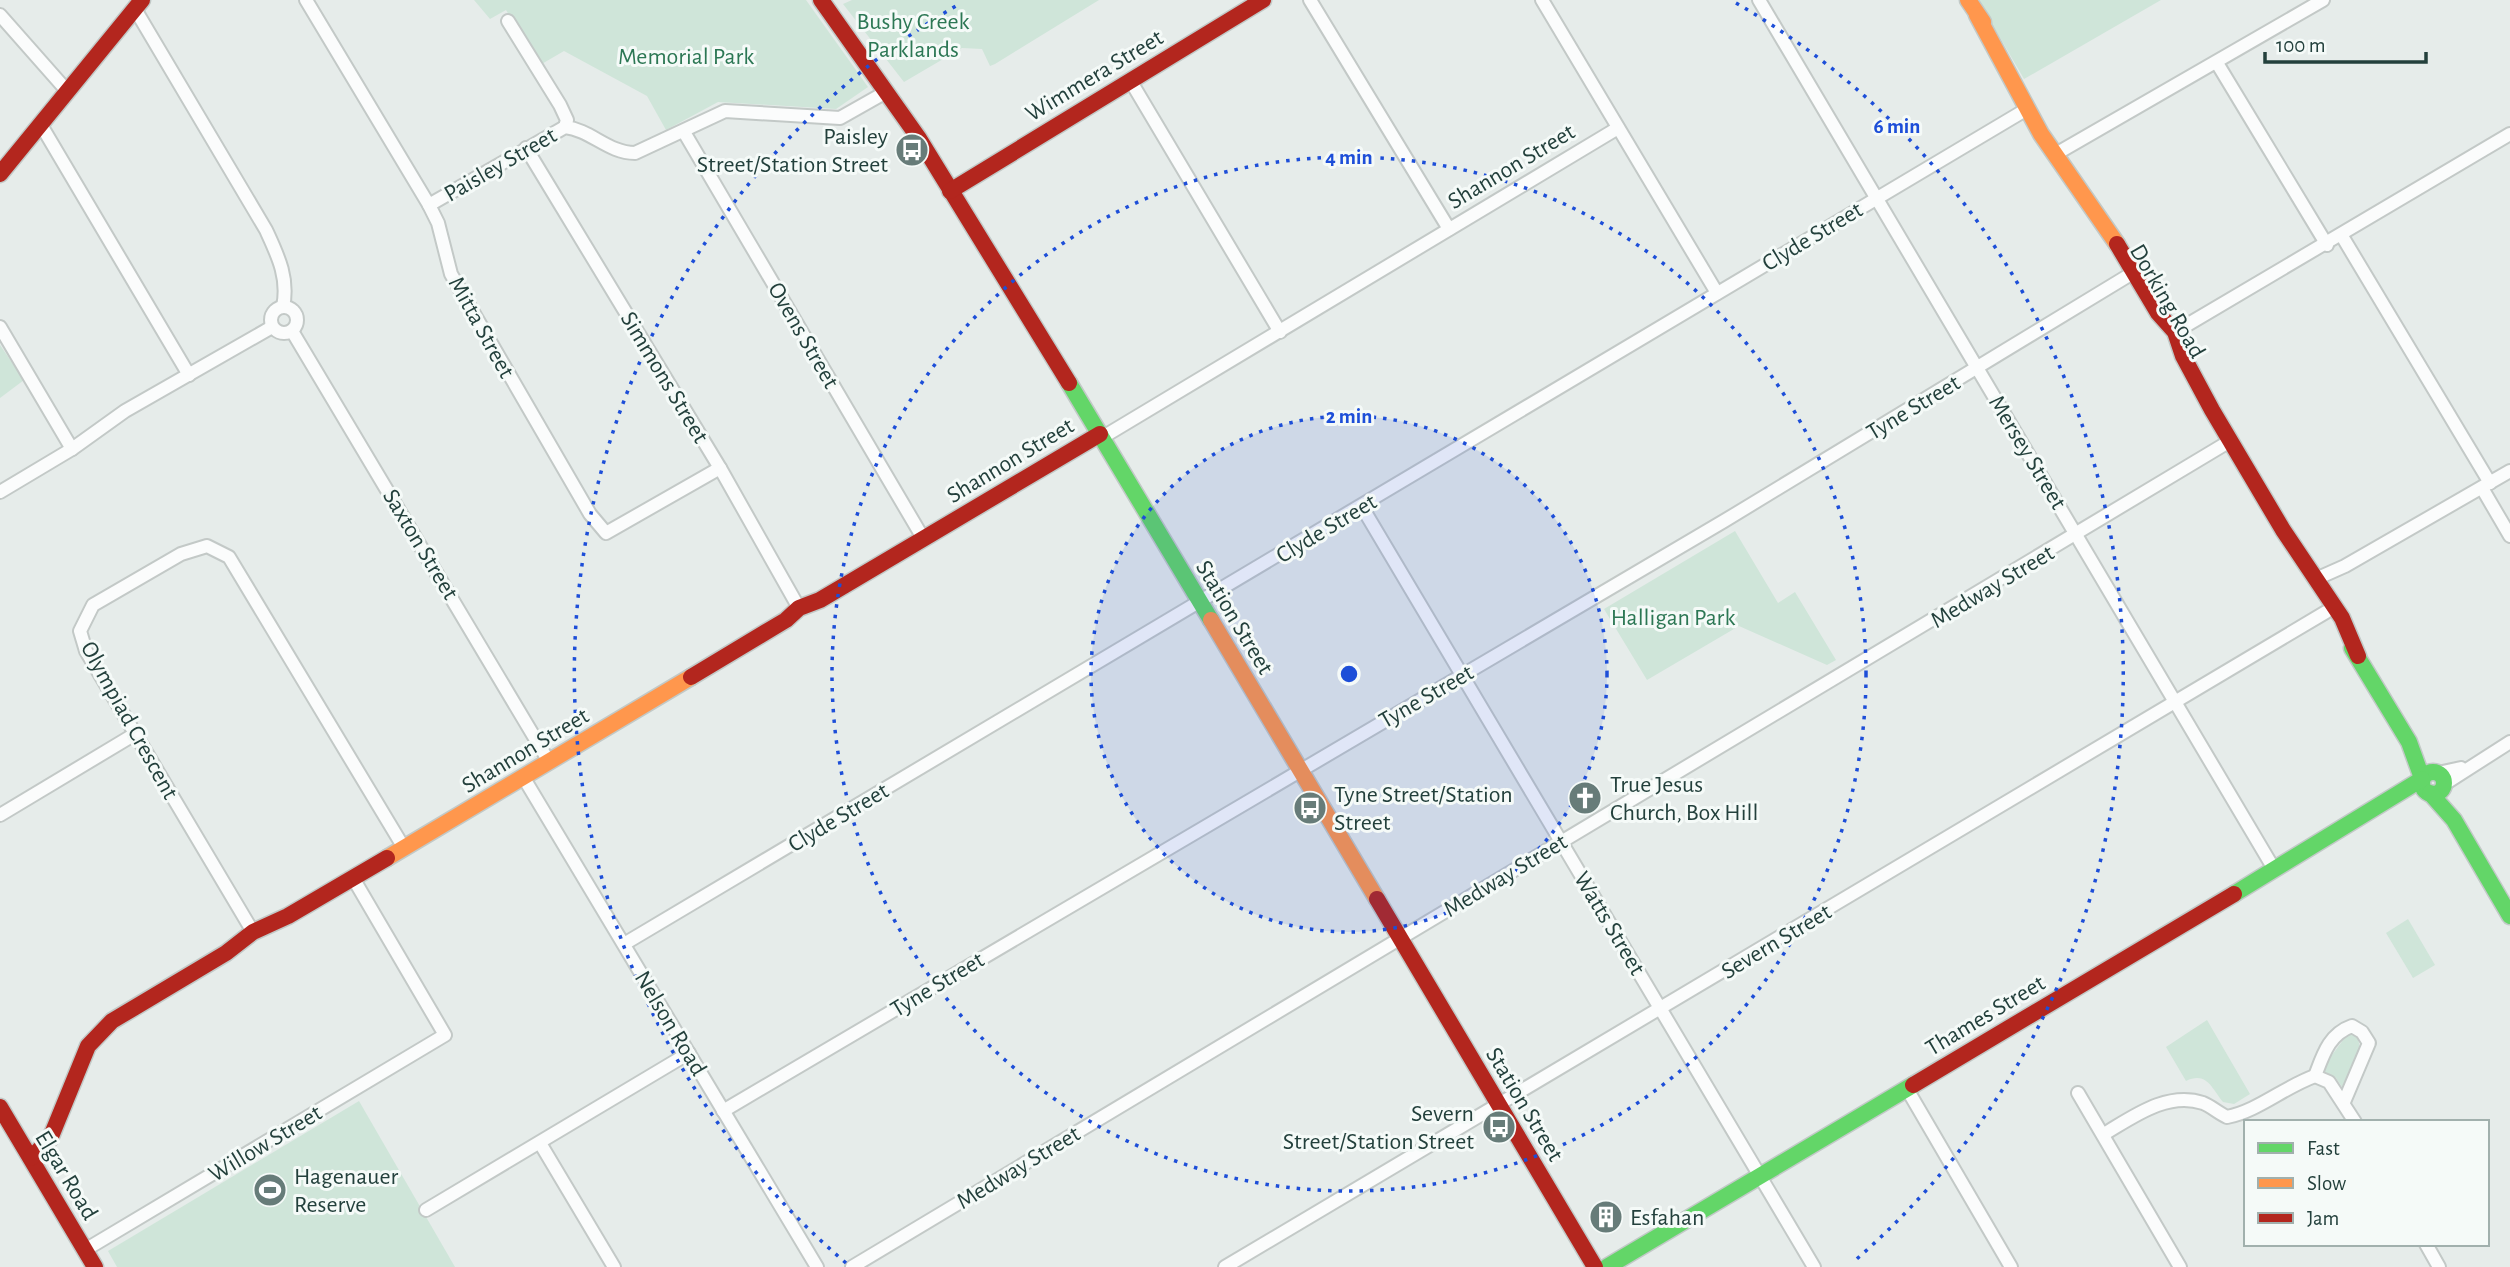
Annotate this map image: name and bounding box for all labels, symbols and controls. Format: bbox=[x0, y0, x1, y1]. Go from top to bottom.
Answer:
park label: Bushy Creek Parklands bbox=[856, 10, 970, 62]
scale bar bbox=[2265, 21, 2426, 65]
street label: Wimmera Street bbox=[1022, 25, 1168, 126]
text: 100 m bbox=[2276, 35, 2326, 56]
park label: Memorial Park bbox=[618, 45, 754, 69]
text: 6 min bbox=[1874, 116, 1920, 137]
street label: Shannon Street bbox=[1444, 119, 1579, 214]
street label: Paisley Street bbox=[440, 123, 561, 207]
place label: Paisley Street/Station Street bbox=[697, 125, 888, 177]
bus stop icon: Paisley Street/Station Street bbox=[893, 131, 931, 169]
text: 4 min bbox=[1325, 147, 1373, 168]
street label: Clyde Street bbox=[1758, 197, 1867, 276]
street label: Dorking Road bbox=[2125, 240, 2209, 363]
street label: Mitta Street bbox=[444, 273, 519, 382]
street label: Ovens Street bbox=[763, 278, 843, 393]
street label: Simmons Street bbox=[616, 308, 713, 448]
street label: Tyne Street bbox=[1863, 371, 1965, 445]
street label: Mersey Street bbox=[1984, 392, 2071, 514]
text: 2 min bbox=[1326, 406, 1372, 427]
street label: Shannon Street bbox=[943, 413, 1078, 508]
street label: Saxton Street bbox=[378, 485, 463, 604]
street label: Clyde Street bbox=[1272, 489, 1381, 568]
street label: Medway Street bbox=[1927, 541, 2059, 633]
street label: Station Street bbox=[1191, 557, 1278, 679]
park label: Halligan Park bbox=[1611, 606, 1735, 630]
street label: Olympiad Crescent bbox=[76, 638, 182, 804]
street label: Tyne Street bbox=[1375, 660, 1478, 733]
centre of rings bbox=[1337, 662, 1361, 686]
street label: Shannon Street bbox=[458, 703, 593, 798]
place label: True Jesus Church, Box Hill bbox=[1610, 773, 1758, 825]
street label: Clyde Street bbox=[784, 778, 893, 857]
church icon: True Jesus Church, Box Hill bbox=[1566, 779, 1604, 817]
place label: Tyne Street/Station Street bbox=[1334, 783, 1513, 835]
bus stop icon: Tyne Street/Station Street bbox=[1291, 789, 1329, 827]
street label: Medway Street bbox=[1440, 830, 1572, 922]
street label: Watts Street bbox=[1569, 868, 1649, 980]
street label: Severn Street bbox=[1717, 900, 1836, 984]
street label: Tyne Street bbox=[887, 948, 989, 1022]
street label: Nelson Road bbox=[630, 967, 711, 1080]
street label: Thames Street bbox=[1922, 971, 2050, 1061]
street label: Station Street bbox=[1481, 1044, 1568, 1166]
street label: Willow Street bbox=[205, 1101, 326, 1187]
place label: Severn Street/Station Street bbox=[1283, 1102, 1474, 1154]
bus stop icon: Severn Street/Station Street bbox=[1480, 1108, 1518, 1146]
legend bbox=[2244, 1120, 2489, 1246]
street label: Medway Street bbox=[953, 1122, 1085, 1214]
street label: Elgar Road bbox=[30, 1127, 102, 1224]
text: Fast bbox=[2307, 1138, 2340, 1159]
place label: Hagenauer Reserve bbox=[294, 1165, 399, 1217]
sports icon: Hagenauer Reserve bbox=[251, 1171, 289, 1209]
text: Slow bbox=[2307, 1173, 2346, 1194]
building icon: Esfahan bbox=[1587, 1198, 1625, 1236]
place label: Esfahan bbox=[1630, 1206, 1704, 1230]
text: Jam bbox=[2307, 1208, 2339, 1229]

